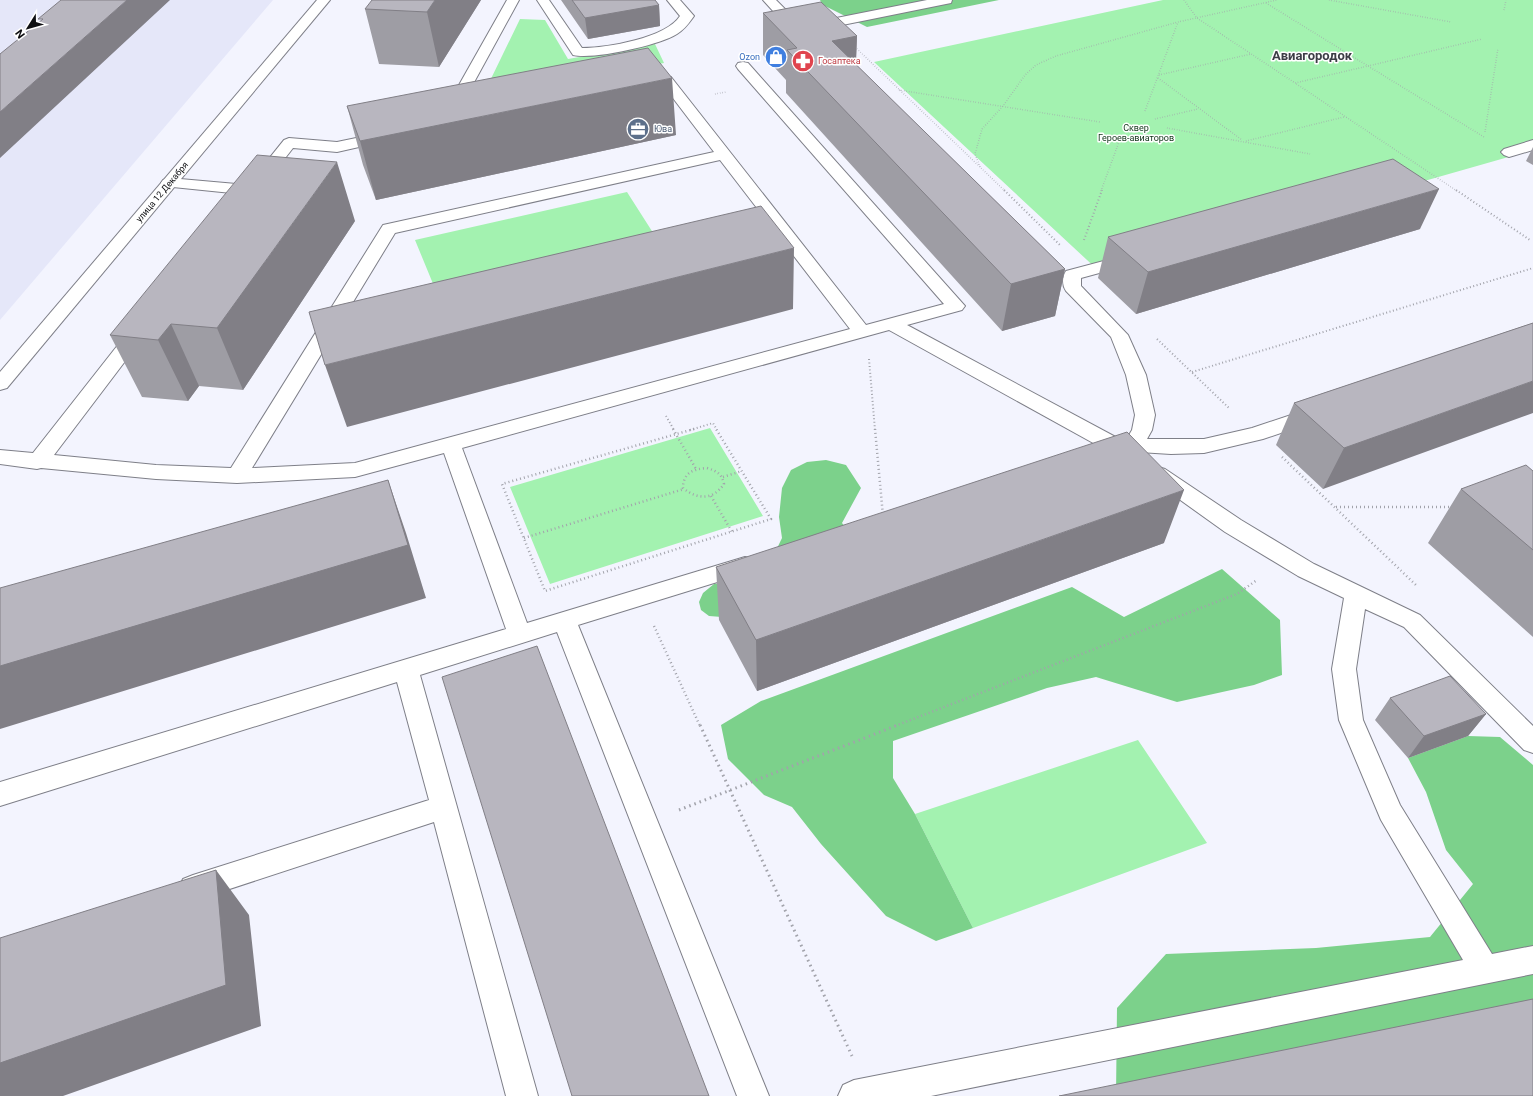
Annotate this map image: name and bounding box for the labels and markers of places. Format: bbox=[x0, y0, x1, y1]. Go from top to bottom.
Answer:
shop icon: Ozon bbox=[763, 44, 789, 70]
pharmacy icon: Госаптека bbox=[790, 48, 816, 74]
place label: Ozon bbox=[739, 52, 760, 62]
place label: Госаптека bbox=[818, 56, 861, 66]
office icon: Юва bbox=[625, 116, 651, 142]
place label: Юва bbox=[654, 124, 672, 134]

